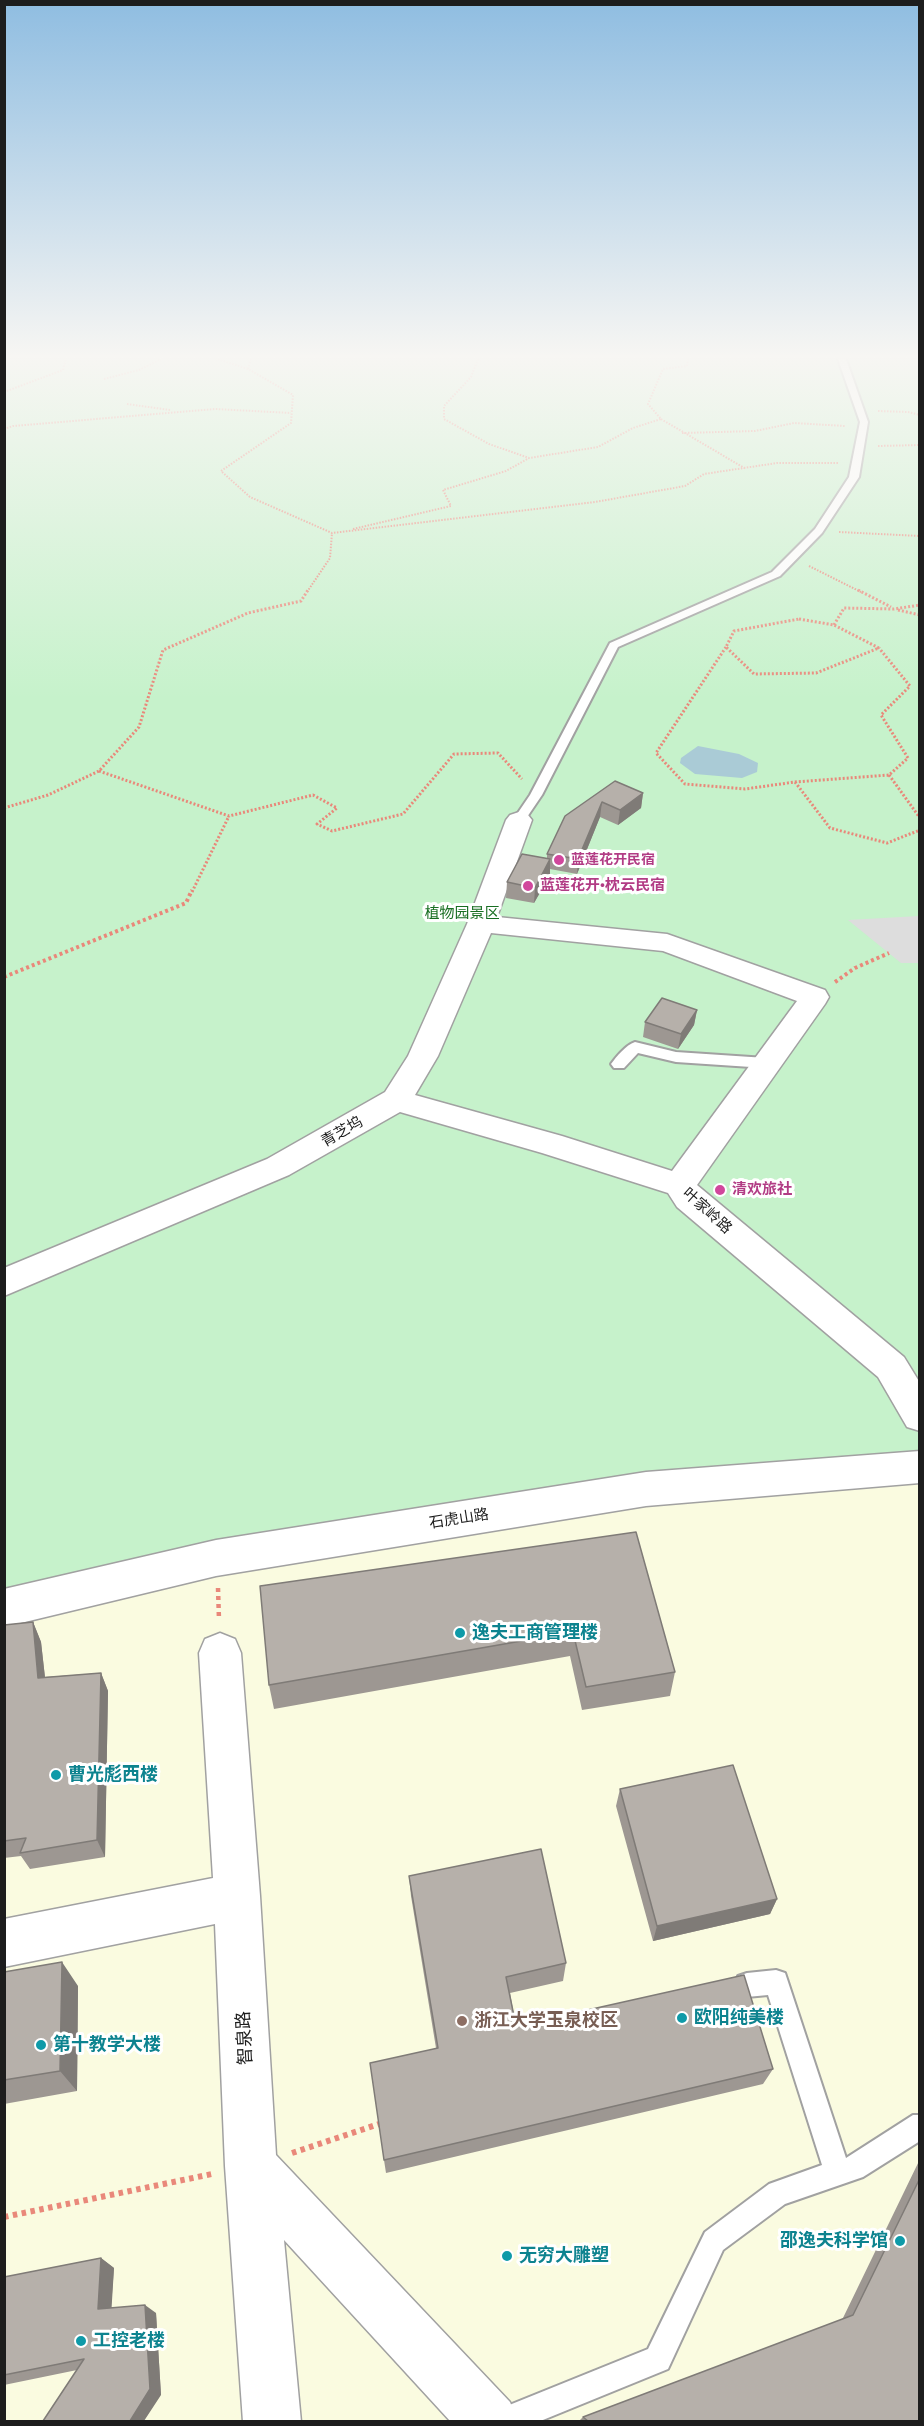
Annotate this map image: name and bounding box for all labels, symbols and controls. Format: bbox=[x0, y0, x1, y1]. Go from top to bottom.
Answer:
place label: 蓝莲花开民宿 bbox=[571, 852, 655, 868]
marker: 蓝莲花开民宿 bbox=[552, 853, 566, 867]
place label: 蓝莲花开·枕云民宿 bbox=[540, 877, 665, 895]
marker: 蓝莲花开·枕云民宿 bbox=[521, 879, 535, 893]
park label: 植物园景区 bbox=[425, 905, 499, 923]
street label: 青芝坞 bbox=[318, 1113, 366, 1151]
place label: 清欢旅社 bbox=[732, 1181, 792, 1199]
marker: 清欢旅社 bbox=[713, 1183, 727, 1197]
street label: 叶家岭路 bbox=[679, 1184, 735, 1238]
street label: 石虎山路 bbox=[428, 1505, 490, 1533]
place label: 逸夫工商管理楼 bbox=[472, 1622, 598, 1644]
marker: 逸夫工商管理楼 bbox=[453, 1626, 467, 1640]
place label: 曹光彪西楼 bbox=[68, 1764, 158, 1786]
marker: 曹光彪西楼 bbox=[49, 1768, 63, 1782]
place label: 欧阳纯美楼 bbox=[694, 2007, 784, 2029]
street label: 智泉路 bbox=[233, 2010, 257, 2066]
place label: 浙江大学玉泉校区 bbox=[474, 2010, 618, 2032]
marker: 欧阳纯美楼 bbox=[675, 2011, 689, 2025]
marker: 浙江大学玉泉校区 bbox=[455, 2014, 469, 2028]
place label: 第十教学大楼 bbox=[53, 2034, 161, 2056]
marker: 第十教学大楼 bbox=[34, 2038, 48, 2052]
place label: 邵逸夫科学馆 bbox=[780, 2230, 888, 2252]
marker: 邵逸夫科学馆 bbox=[893, 2234, 907, 2248]
place label: 无穷大雕塑 bbox=[519, 2245, 609, 2267]
marker: 无穷大雕塑 bbox=[500, 2249, 514, 2263]
place label: 工控老楼 bbox=[93, 2330, 165, 2352]
marker: 工控老楼 bbox=[74, 2334, 88, 2348]

